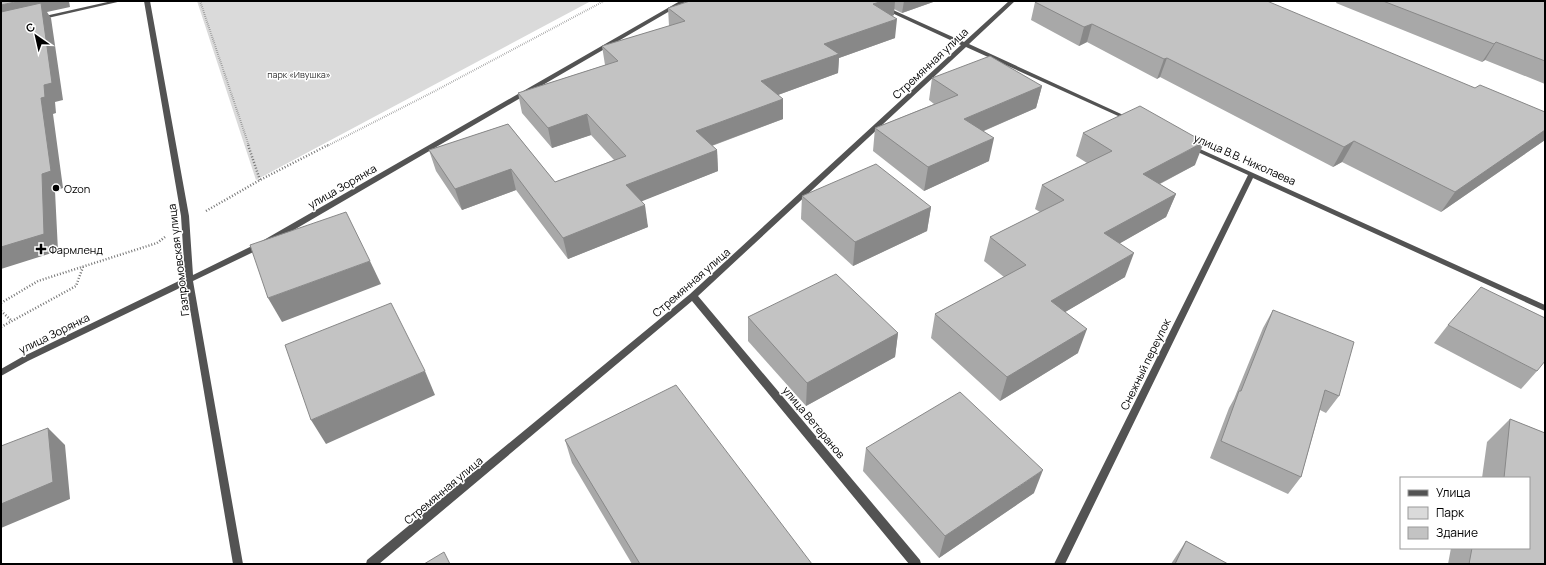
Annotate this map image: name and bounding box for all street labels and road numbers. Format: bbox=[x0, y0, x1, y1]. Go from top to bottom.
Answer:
street label: Стремянная улица bbox=[889, 24, 971, 102]
street label: улица В.В. Николаева bbox=[1192, 130, 1298, 188]
street label: улица Зорянка bbox=[305, 160, 379, 212]
street label: Газпромовская улица bbox=[164, 203, 192, 317]
street label: Стремянная улица bbox=[649, 244, 733, 320]
street label: улица Зорянка bbox=[16, 309, 92, 357]
street label: Снежный переулок bbox=[1116, 315, 1174, 412]
street label: улица Ветеранов bbox=[779, 383, 849, 461]
street label: Стремянная улица bbox=[400, 453, 486, 527]

